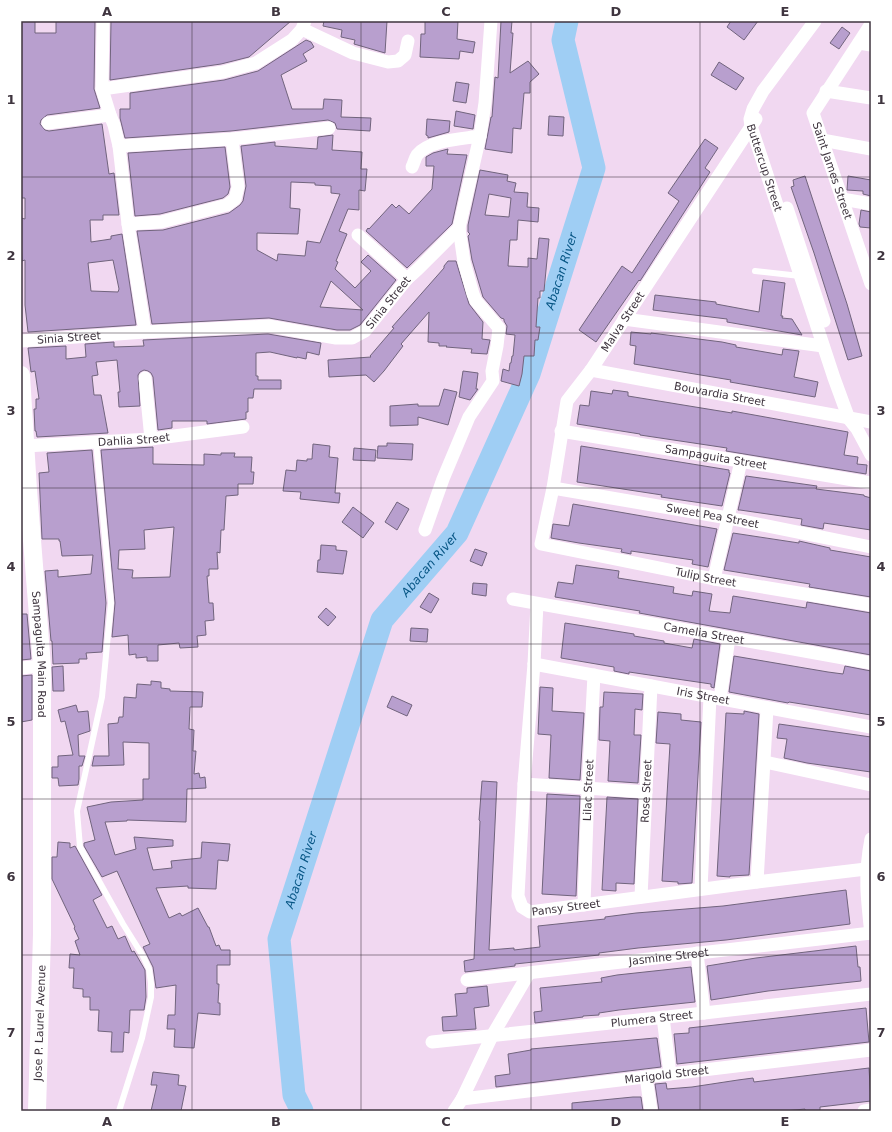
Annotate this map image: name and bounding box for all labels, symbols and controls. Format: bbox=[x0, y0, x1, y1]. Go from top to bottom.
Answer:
text: A bbox=[102, 4, 112, 19]
text: B bbox=[271, 4, 281, 19]
text: C bbox=[441, 4, 451, 19]
text: D bbox=[611, 4, 622, 19]
text: E bbox=[781, 4, 789, 19]
text: 1 bbox=[6, 92, 16, 107]
text: 1 bbox=[876, 92, 886, 107]
street label: Saint James Street bbox=[810, 120, 855, 221]
street label: Buttercup Street bbox=[744, 122, 785, 214]
water label: Abacan River bbox=[542, 230, 580, 312]
text: 2 bbox=[6, 248, 16, 263]
text: 2 bbox=[876, 248, 886, 263]
street label: Sinia Street bbox=[363, 273, 414, 331]
street label: Malva Street bbox=[599, 289, 648, 355]
street label: Sinia Street bbox=[37, 329, 102, 346]
street label: Bouvardia Street bbox=[673, 379, 767, 409]
text: 3 bbox=[6, 403, 16, 418]
text: 3 bbox=[876, 403, 886, 418]
street label: Dahlia Street bbox=[97, 430, 171, 448]
street label: Sampaguita Street bbox=[664, 442, 769, 472]
street label: Sweet Pea Street bbox=[665, 501, 761, 531]
water label: Abacan River bbox=[398, 529, 462, 600]
text: 4 bbox=[6, 559, 16, 574]
text: 4 bbox=[876, 559, 886, 574]
street label: Tulip Street bbox=[673, 565, 738, 589]
street label: Sampaguita Main Road bbox=[30, 590, 49, 718]
street label: Camelia Street bbox=[663, 620, 746, 647]
street label: Iris Street bbox=[676, 684, 731, 707]
text: 5 bbox=[6, 714, 16, 729]
text: 5 bbox=[876, 714, 886, 729]
street label: Lilac Street bbox=[580, 758, 596, 821]
street label: Rose Street bbox=[638, 758, 654, 823]
water label: Abacan River bbox=[282, 829, 320, 911]
text: 6 bbox=[6, 869, 16, 884]
text: 6 bbox=[876, 869, 886, 884]
street label: Pansy Street bbox=[531, 896, 602, 918]
street label: Jasmine Street bbox=[627, 945, 710, 968]
street label: Jose P. Laurel Avenue bbox=[31, 964, 49, 1082]
street label: Plumera Street bbox=[610, 1008, 694, 1029]
text: 7 bbox=[6, 1025, 16, 1040]
text: 7 bbox=[876, 1025, 886, 1040]
street label: Marigold Street bbox=[624, 1063, 710, 1086]
text: A bbox=[102, 1114, 112, 1129]
text: B bbox=[271, 1114, 281, 1129]
text: C bbox=[441, 1114, 451, 1129]
text: D bbox=[611, 1114, 622, 1129]
text: E bbox=[781, 1114, 789, 1129]

